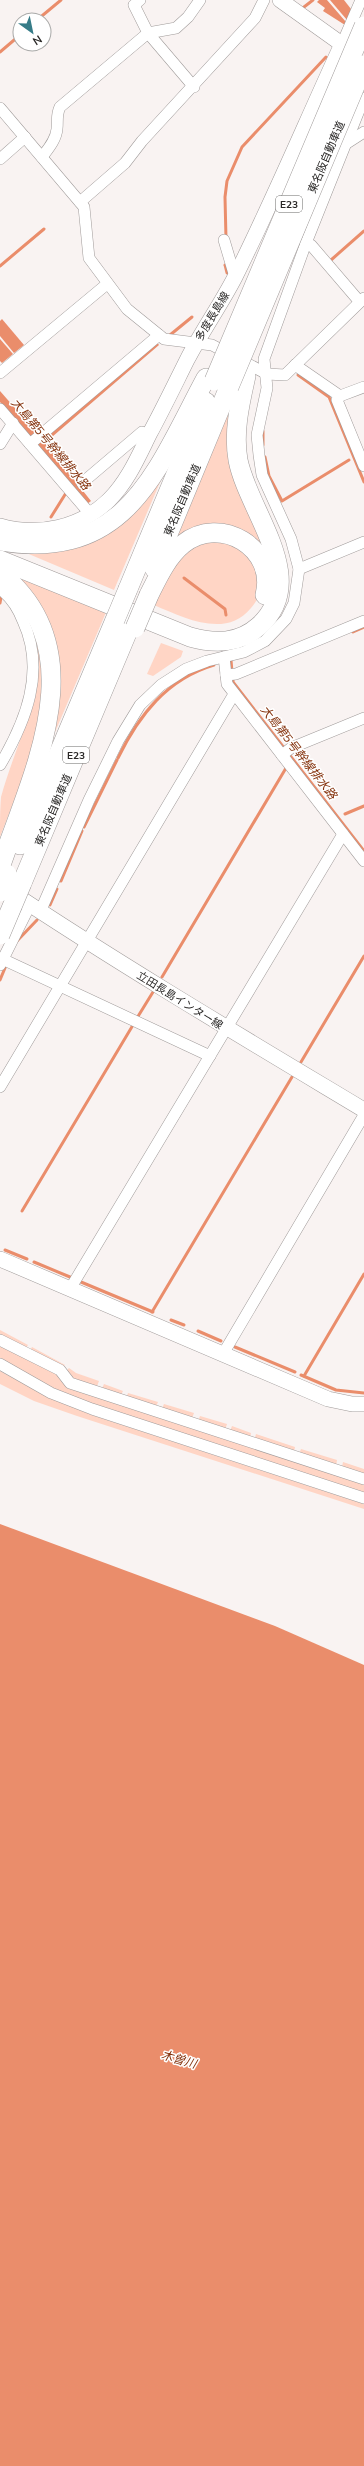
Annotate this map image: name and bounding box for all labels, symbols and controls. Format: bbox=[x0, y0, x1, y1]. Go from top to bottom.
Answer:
north arrow bbox=[12, 12, 52, 52]
text: N bbox=[30, 32, 45, 49]
street label: 東名阪自動車道 bbox=[305, 119, 347, 195]
road number: E23 bbox=[276, 196, 302, 212]
street label: 多度長島線 bbox=[192, 289, 232, 343]
water label: 大島第5号幹線排水路 bbox=[8, 395, 94, 494]
street label: 東名阪自動車道 bbox=[161, 462, 203, 538]
water label: 大島第5号幹線排水路 bbox=[258, 702, 341, 803]
road number: E23 bbox=[63, 747, 89, 763]
street label: 東名阪自動車道 bbox=[32, 772, 74, 848]
street label: 立田長島インター線 bbox=[134, 968, 226, 1032]
water label: 木曽川 bbox=[160, 2047, 200, 2072]

